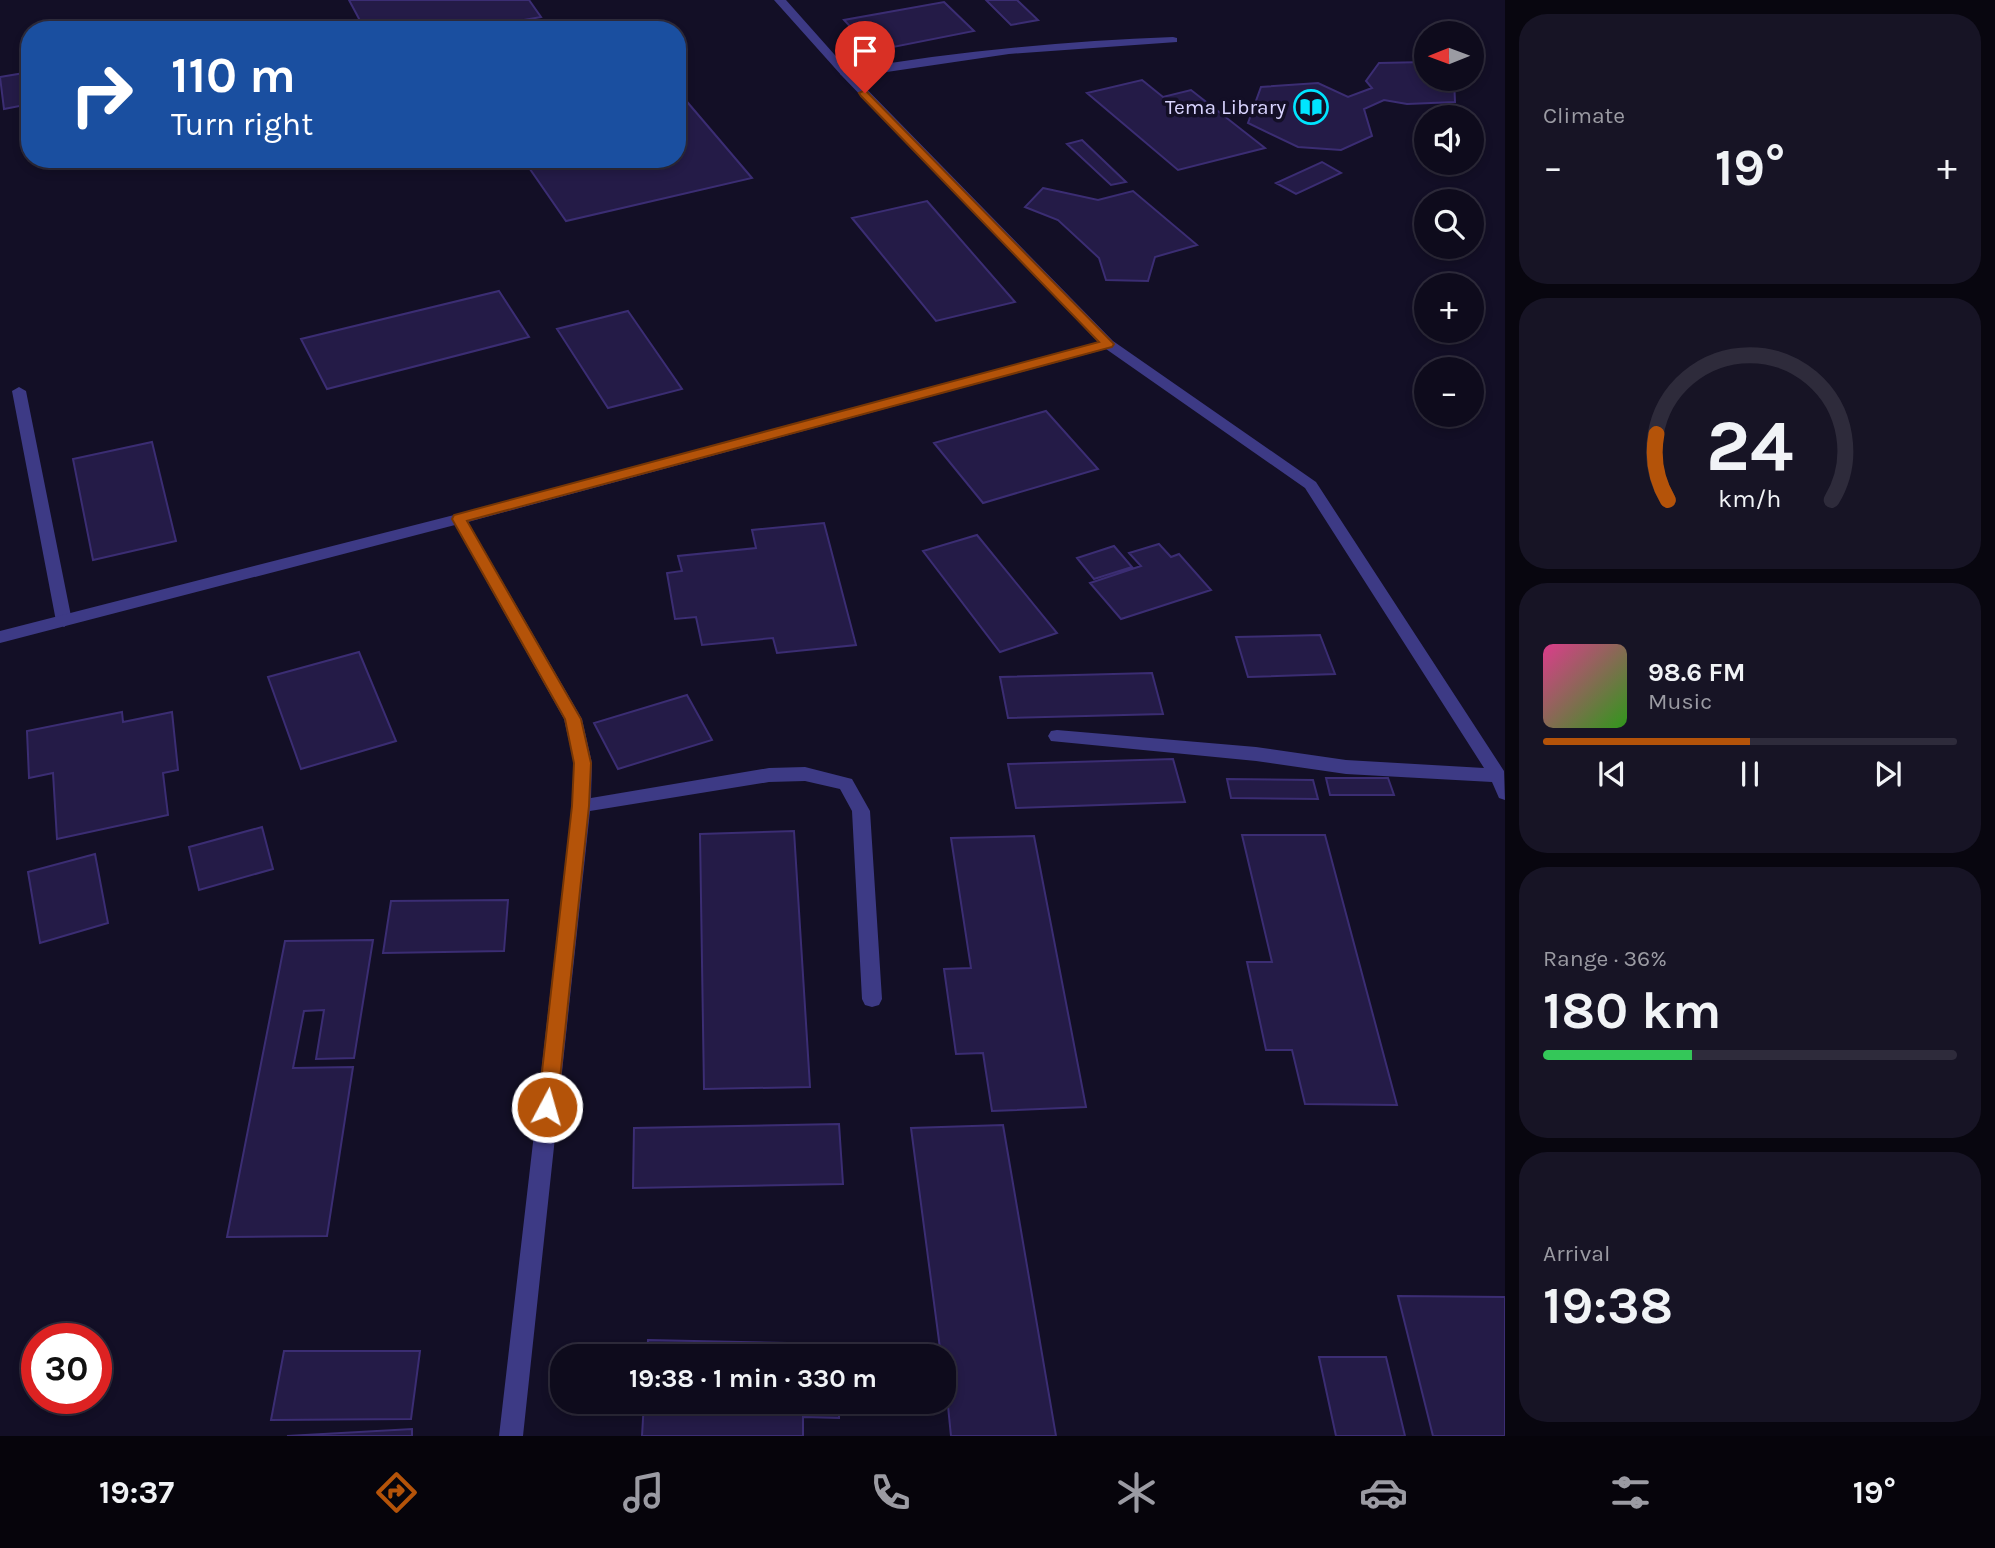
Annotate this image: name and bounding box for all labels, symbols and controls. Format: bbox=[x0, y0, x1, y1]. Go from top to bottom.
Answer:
pin bbox=[835, 21, 895, 93]
north arrow bbox=[1414, 21, 1484, 91]
map controls bbox=[1414, 21, 1484, 427]
icon: arrive bbox=[846, 32, 884, 70]
text: 110 m bbox=[171, 47, 296, 104]
icon: right bbox=[56, 49, 147, 140]
library icon: Tema Library bbox=[1292, 88, 1330, 126]
place label: Tema Library bbox=[1165, 95, 1286, 119]
text: Climate bbox=[1543, 102, 1625, 129]
button: sound bbox=[1414, 105, 1484, 175]
text: Turn right bbox=[171, 106, 313, 143]
text: 19° bbox=[1715, 137, 1785, 198]
text: − bbox=[1543, 145, 1563, 190]
text: + bbox=[1937, 145, 1957, 190]
button: search bbox=[1414, 189, 1484, 259]
button: + bbox=[1414, 273, 1484, 343]
button: − bbox=[1414, 357, 1484, 427]
text: 24 bbox=[1706, 403, 1794, 488]
text: km/h bbox=[1718, 483, 1782, 512]
text: 98.6 FM bbox=[1648, 657, 1746, 688]
text: Music bbox=[1648, 688, 1712, 715]
icon: previous bbox=[1593, 755, 1631, 793]
icon: pause bbox=[1731, 755, 1769, 793]
icon: next bbox=[1869, 755, 1907, 793]
text: Range · 36% bbox=[1543, 945, 1667, 972]
text: 180 km bbox=[1543, 980, 1721, 1041]
position arrow bbox=[510, 1070, 584, 1144]
text: Arrival bbox=[1543, 1240, 1610, 1267]
text: 19:38 bbox=[1543, 1275, 1673, 1336]
speed limit sign: 30 bbox=[21, 1323, 112, 1414]
text: 19:38 · 1 min · 330 m bbox=[629, 1363, 877, 1394]
icon: directions bbox=[372, 1468, 421, 1517]
icon: music bbox=[619, 1468, 668, 1517]
icon: phone bbox=[866, 1468, 915, 1517]
icon: climate bbox=[1112, 1468, 1161, 1517]
icon: car bbox=[1359, 1468, 1408, 1517]
icon: filters bbox=[1606, 1468, 1655, 1517]
text: 19:37 bbox=[99, 1474, 174, 1511]
text: 19° bbox=[1853, 1474, 1896, 1511]

